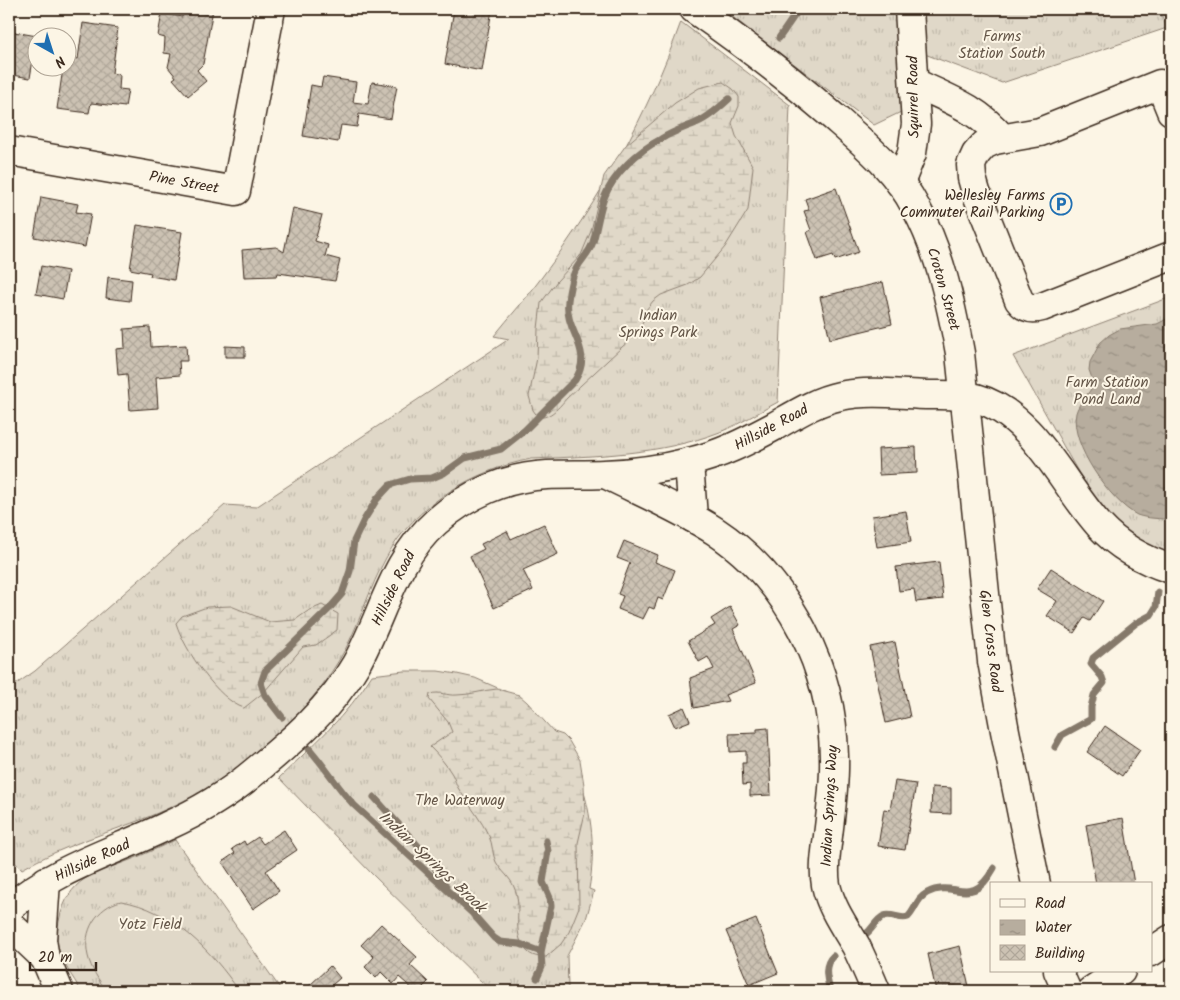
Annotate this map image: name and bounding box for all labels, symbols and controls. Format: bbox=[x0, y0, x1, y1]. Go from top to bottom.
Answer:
park label: Farms Station South bbox=[959, 25, 1045, 66]
north arrow bbox=[28, 28, 78, 78]
text: N bbox=[49, 50, 70, 73]
street label: Squirrel Road bbox=[901, 55, 927, 138]
street label: Pine Street bbox=[147, 165, 221, 201]
place label: Wellesley Farms Commuter Rail Parking bbox=[900, 184, 1046, 225]
parking icon: Wellesley Farms Commuter Rail Parking bbox=[1049, 192, 1073, 216]
street label: Croton Street bbox=[920, 245, 966, 334]
park label: Indian Springs Park bbox=[619, 304, 698, 345]
park label: Farm Station Pond Land bbox=[1066, 371, 1148, 412]
street label: Hillside Road bbox=[730, 398, 813, 458]
street label: Hillside Road bbox=[365, 546, 423, 630]
street label: Glen Cross Road bbox=[972, 588, 1008, 694]
street label: Indian Springs Way bbox=[815, 744, 845, 867]
park label: The Waterway bbox=[415, 789, 506, 813]
water label: Indian Springs Brook bbox=[372, 805, 493, 921]
street label: Hillside Road bbox=[51, 833, 135, 889]
legend bbox=[990, 882, 1152, 972]
text: Road bbox=[1035, 892, 1066, 916]
park label: Yotz Field bbox=[118, 913, 182, 937]
text: Water bbox=[1035, 916, 1072, 940]
scale bar bbox=[30, 940, 96, 972]
text: Building bbox=[1035, 942, 1085, 966]
text: 20 m bbox=[38, 946, 72, 970]

